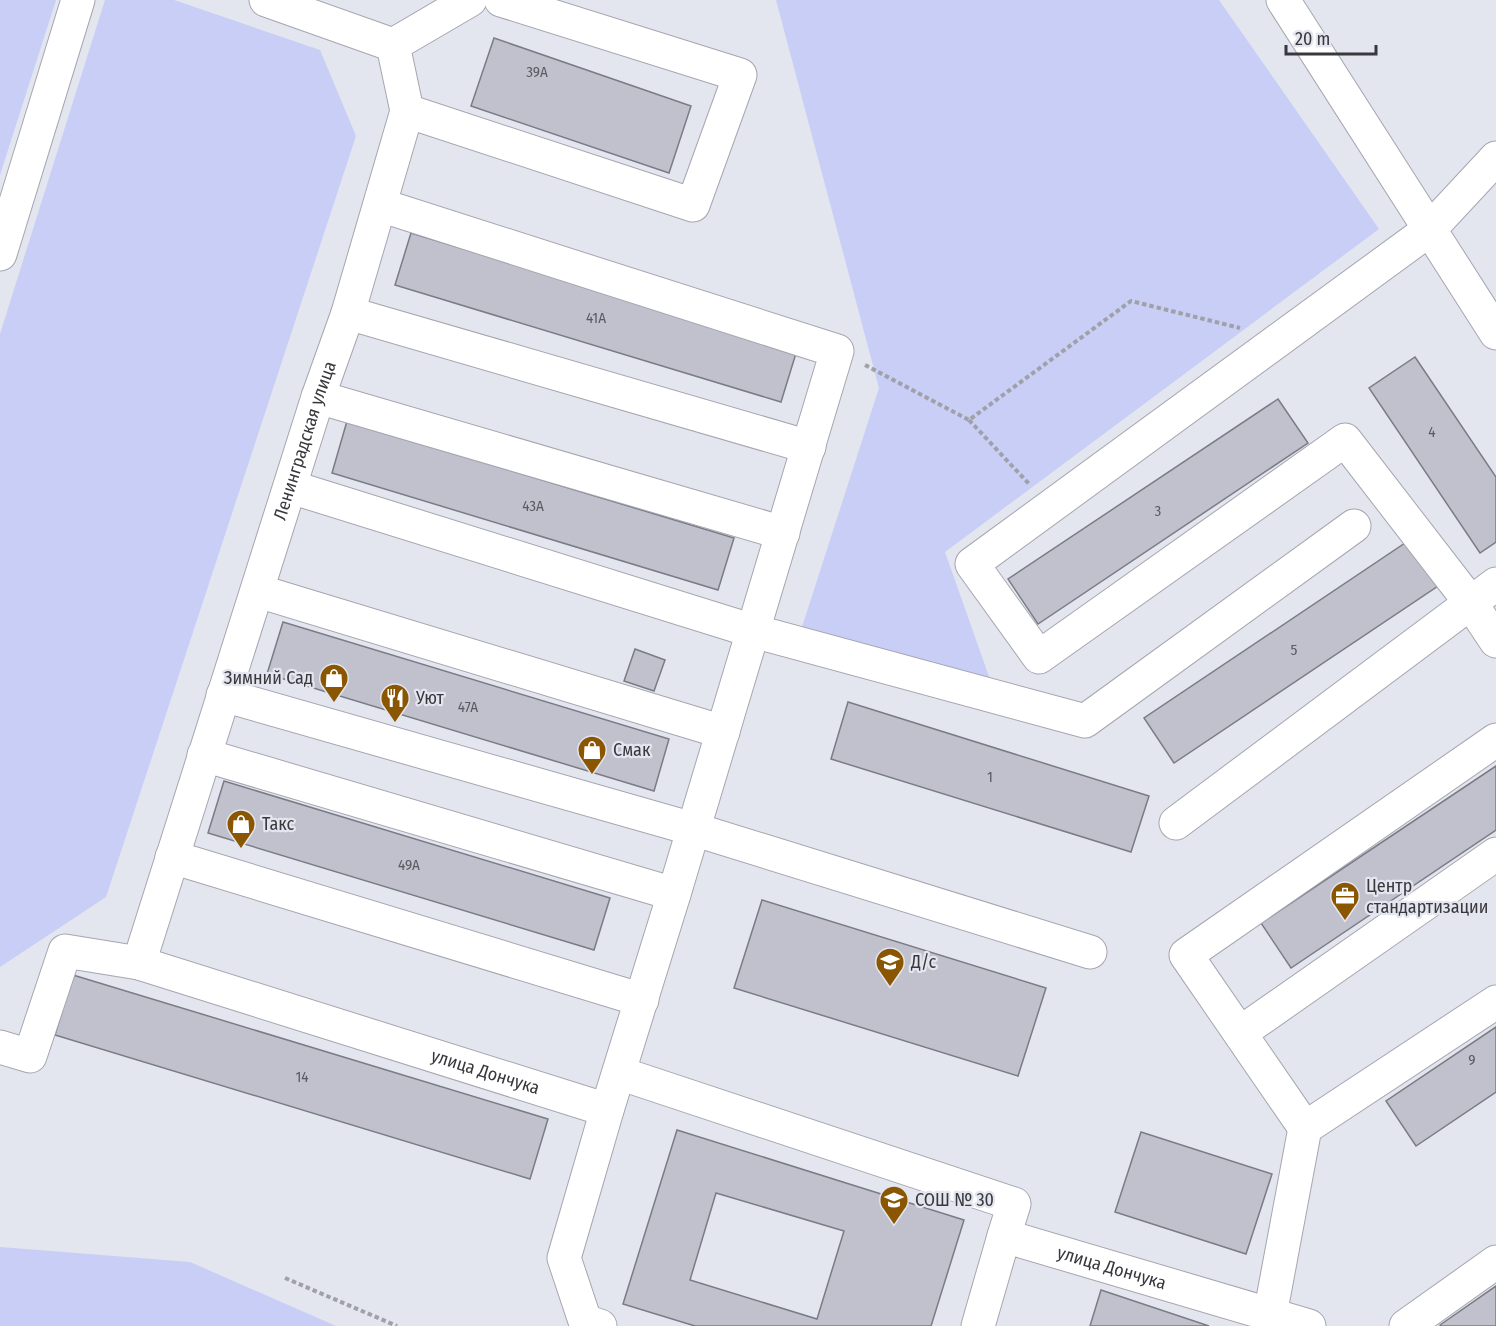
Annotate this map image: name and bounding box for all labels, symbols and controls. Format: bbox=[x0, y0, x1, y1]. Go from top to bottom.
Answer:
scale bar bbox=[1286, 18, 1376, 56]
text: 20 m bbox=[1295, 28, 1330, 50]
house number: 39А bbox=[526, 63, 548, 81]
house number: 41А bbox=[586, 309, 606, 327]
street label: Ленинградская улица bbox=[269, 358, 341, 523]
house number: 4 bbox=[1428, 423, 1436, 441]
house number: 43А bbox=[522, 497, 544, 515]
house number: 3 bbox=[1155, 502, 1162, 520]
house number: 5 bbox=[1291, 641, 1298, 659]
shop icon: Зимний Сад bbox=[318, 662, 350, 704]
place label: Зимний Сад bbox=[224, 667, 313, 689]
restaurant icon: Уют bbox=[379, 682, 411, 724]
place label: Уют bbox=[415, 687, 445, 709]
house number: 47А bbox=[458, 698, 478, 716]
shop icon: Смак bbox=[576, 734, 608, 776]
place label: Смак bbox=[613, 739, 651, 761]
house number: 1 bbox=[987, 768, 993, 786]
shop icon: Такс bbox=[225, 808, 257, 850]
place label: Такс bbox=[262, 813, 295, 835]
house number: 49А bbox=[398, 856, 420, 874]
place label: Центр стандартизации bbox=[1366, 875, 1488, 918]
office icon: Центр стандартизации bbox=[1329, 880, 1361, 922]
school or university icon: Д/с bbox=[874, 946, 906, 988]
place label: Д/с bbox=[910, 951, 937, 973]
street label: улица Дончука bbox=[428, 1044, 542, 1099]
house number: 9 bbox=[1468, 1051, 1476, 1069]
house number: 14 bbox=[295, 1068, 309, 1086]
school or university icon: СОШ № 30 bbox=[878, 1184, 910, 1226]
place label: СОШ № 30 bbox=[915, 1189, 994, 1211]
street label: улица Дончука bbox=[1055, 1241, 1169, 1294]

